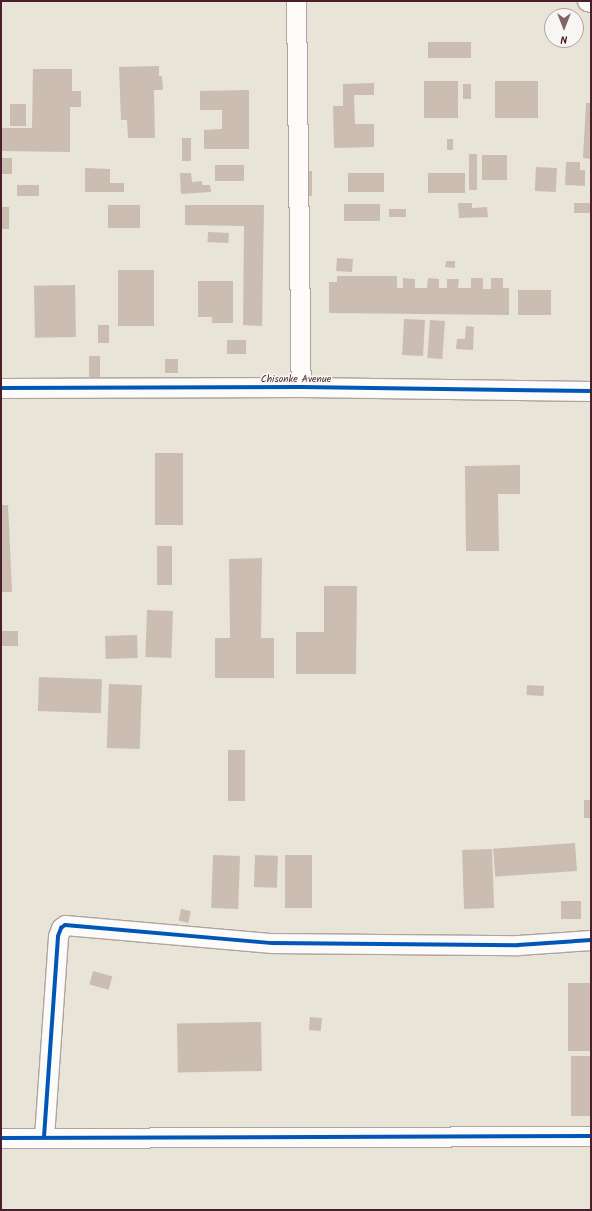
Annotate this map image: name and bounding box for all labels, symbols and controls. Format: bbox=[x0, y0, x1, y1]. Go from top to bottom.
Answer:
north arrow bbox=[544, 8, 584, 48]
text: N bbox=[561, 30, 567, 48]
street label: Chisonke Avenue bbox=[261, 374, 331, 386]

